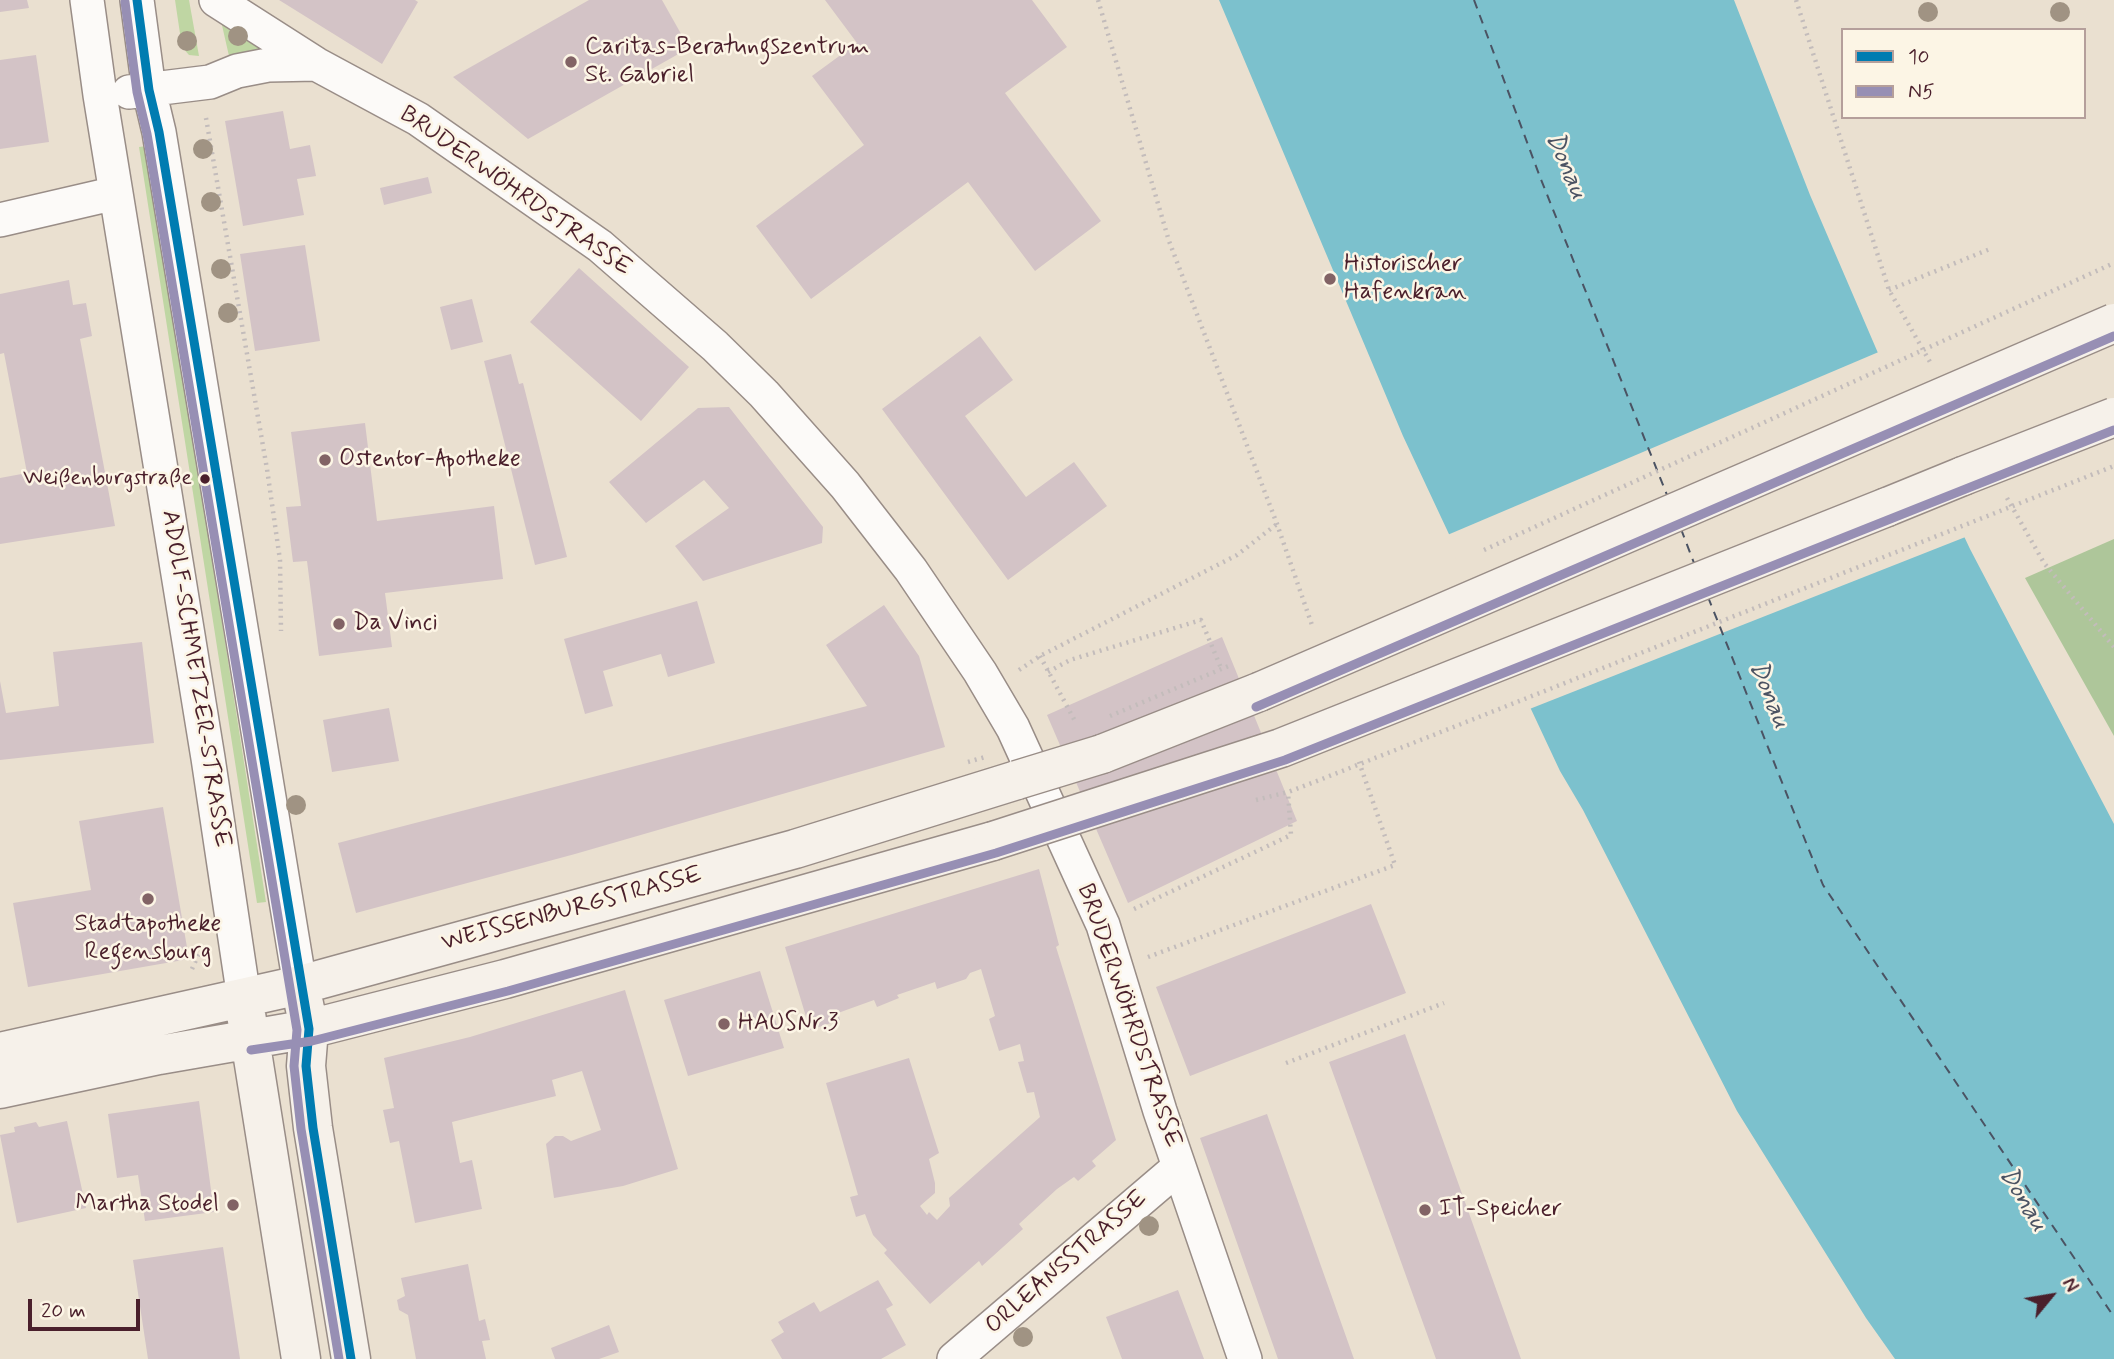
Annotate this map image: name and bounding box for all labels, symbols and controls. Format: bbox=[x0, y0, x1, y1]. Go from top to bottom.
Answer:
legend bbox=[1841, 28, 2086, 119]
place label: Caritas-Beratungszentrum St. Gabriel bbox=[585, 34, 869, 90]
text: 10 bbox=[1908, 43, 1929, 71]
marker: Caritas-Beratungszentrum St. Gabriel bbox=[563, 54, 579, 70]
text: N5 bbox=[1908, 78, 1935, 106]
street label: BRUDERWÖHRDSTRASSE bbox=[393, 101, 637, 283]
water label: Donau bbox=[1537, 128, 1593, 204]
place label: Historischer Hafenkran bbox=[1344, 251, 1467, 307]
marker: Historischer Hafenkran bbox=[1322, 271, 1338, 287]
place label: Ostentor-Apotheke bbox=[339, 446, 521, 474]
marker: Ostentor-Apotheke bbox=[317, 452, 333, 468]
place label: Weißenburgstraße bbox=[23, 466, 192, 492]
marker: Weißenburgstraße bbox=[198, 472, 212, 486]
street label: ADOLF-SCHMETZER-STRASSE bbox=[154, 508, 236, 850]
place label: Da Vinci bbox=[353, 610, 438, 638]
marker: Da Vinci bbox=[331, 616, 347, 632]
water label: Donau bbox=[1740, 657, 1796, 733]
street label: WEISSENBURGSTRASSE bbox=[439, 861, 705, 959]
street label: BRUDERWÖHRDSTRASSE bbox=[1069, 880, 1187, 1152]
marker: Stadtapotheke Regensburg bbox=[140, 891, 156, 907]
place label: Stadtapotheke Regensburg bbox=[75, 911, 221, 967]
place label: HAUSNr.3 bbox=[738, 1010, 838, 1038]
marker: HAUSNr.3 bbox=[716, 1016, 732, 1032]
water label: Donau bbox=[1991, 1162, 2053, 1238]
street label: ORLEANSSTRASSE bbox=[980, 1185, 1154, 1341]
place label: Martha Stodel bbox=[76, 1191, 219, 1219]
place label: IT-Speicher bbox=[1439, 1196, 1562, 1224]
marker: Martha Stodel bbox=[225, 1197, 241, 1213]
marker: IT-Speicher bbox=[1417, 1202, 1433, 1218]
north arrow bbox=[2016, 1261, 2086, 1331]
text: N bbox=[2056, 1274, 2084, 1297]
scale bar bbox=[32, 1286, 144, 1330]
text: 20 m bbox=[41, 1297, 86, 1325]

